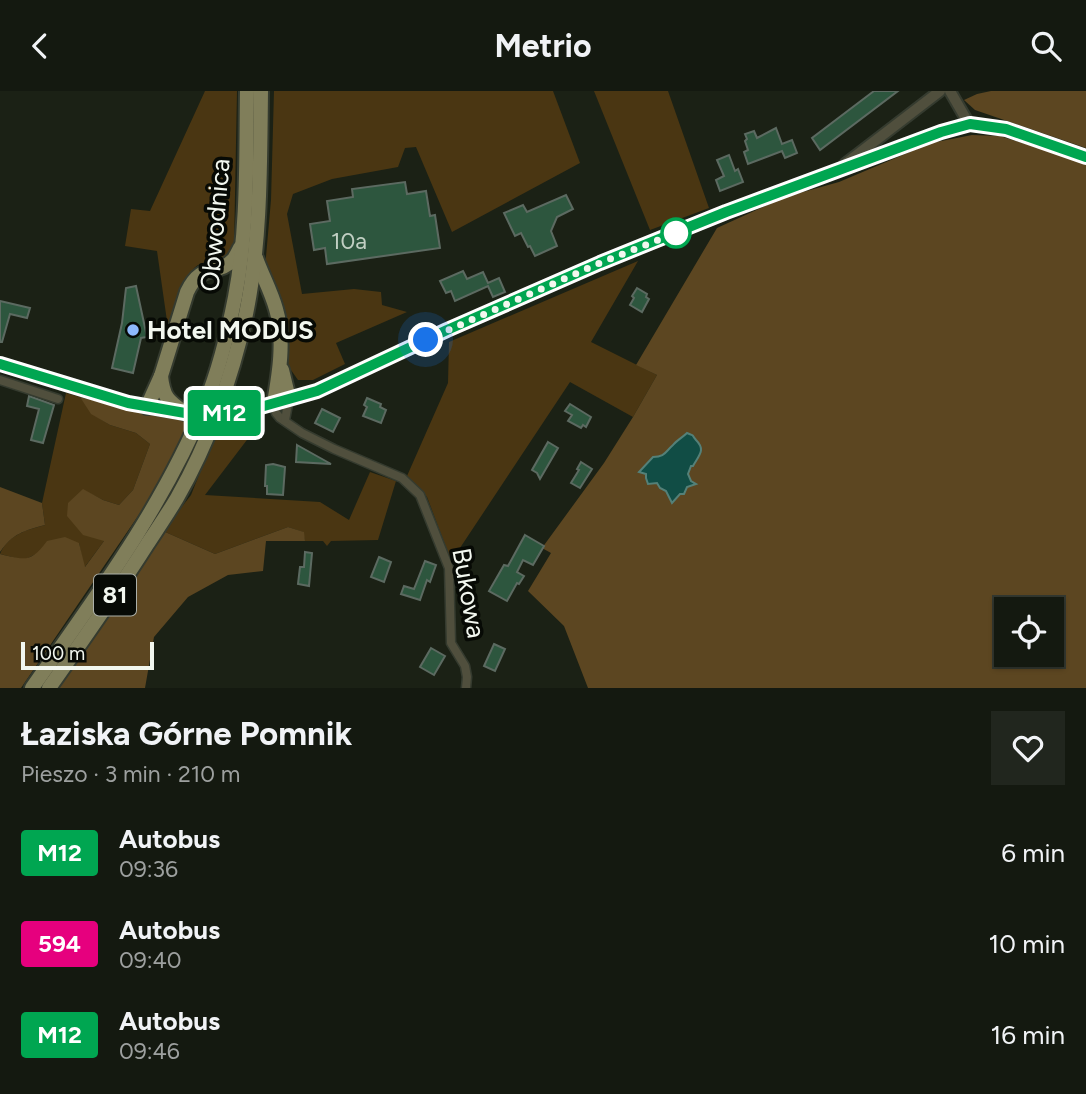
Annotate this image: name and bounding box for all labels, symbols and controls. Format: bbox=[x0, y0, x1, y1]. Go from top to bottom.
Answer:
icon: back bbox=[21, 27, 59, 65]
text: Metrio bbox=[494, 27, 592, 65]
icon: search bbox=[1027, 27, 1065, 65]
street label: Obwodnica bbox=[193, 157, 237, 293]
unlabelled marker bbox=[661, 218, 691, 248]
house number: 10a bbox=[331, 227, 367, 255]
place label: Hotel MODUS bbox=[147, 314, 314, 346]
marker: Hotel MODUS bbox=[125, 322, 141, 338]
your location bbox=[408, 322, 443, 357]
line badge: M12 bbox=[184, 390, 264, 436]
text: M12 bbox=[202, 398, 246, 427]
street label: Bukowa bbox=[445, 546, 493, 640]
road number: 81 bbox=[94, 575, 136, 615]
map controls bbox=[994, 597, 1064, 667]
button: locate bbox=[994, 597, 1064, 667]
scale bar bbox=[21, 639, 154, 671]
text: 100 m bbox=[32, 642, 85, 665]
button: heart bbox=[991, 711, 1065, 785]
text: Łaziska Górne Pomnik bbox=[21, 714, 352, 753]
text: Pieszo · 3 min · 210 m bbox=[21, 760, 240, 788]
text: Autobus bbox=[119, 823, 220, 855]
text: 6 min bbox=[1001, 837, 1065, 869]
text: M12 bbox=[37, 838, 82, 867]
text: 09:36 bbox=[119, 855, 178, 883]
text: Autobus bbox=[119, 914, 220, 946]
text: 10 min bbox=[989, 928, 1065, 960]
text: 594 bbox=[38, 929, 81, 958]
text: 09:40 bbox=[119, 946, 182, 974]
text: Autobus bbox=[119, 1005, 220, 1037]
text: 16 min bbox=[990, 1019, 1065, 1051]
text: M12 bbox=[37, 1020, 82, 1049]
text: 09:46 bbox=[119, 1037, 180, 1065]

